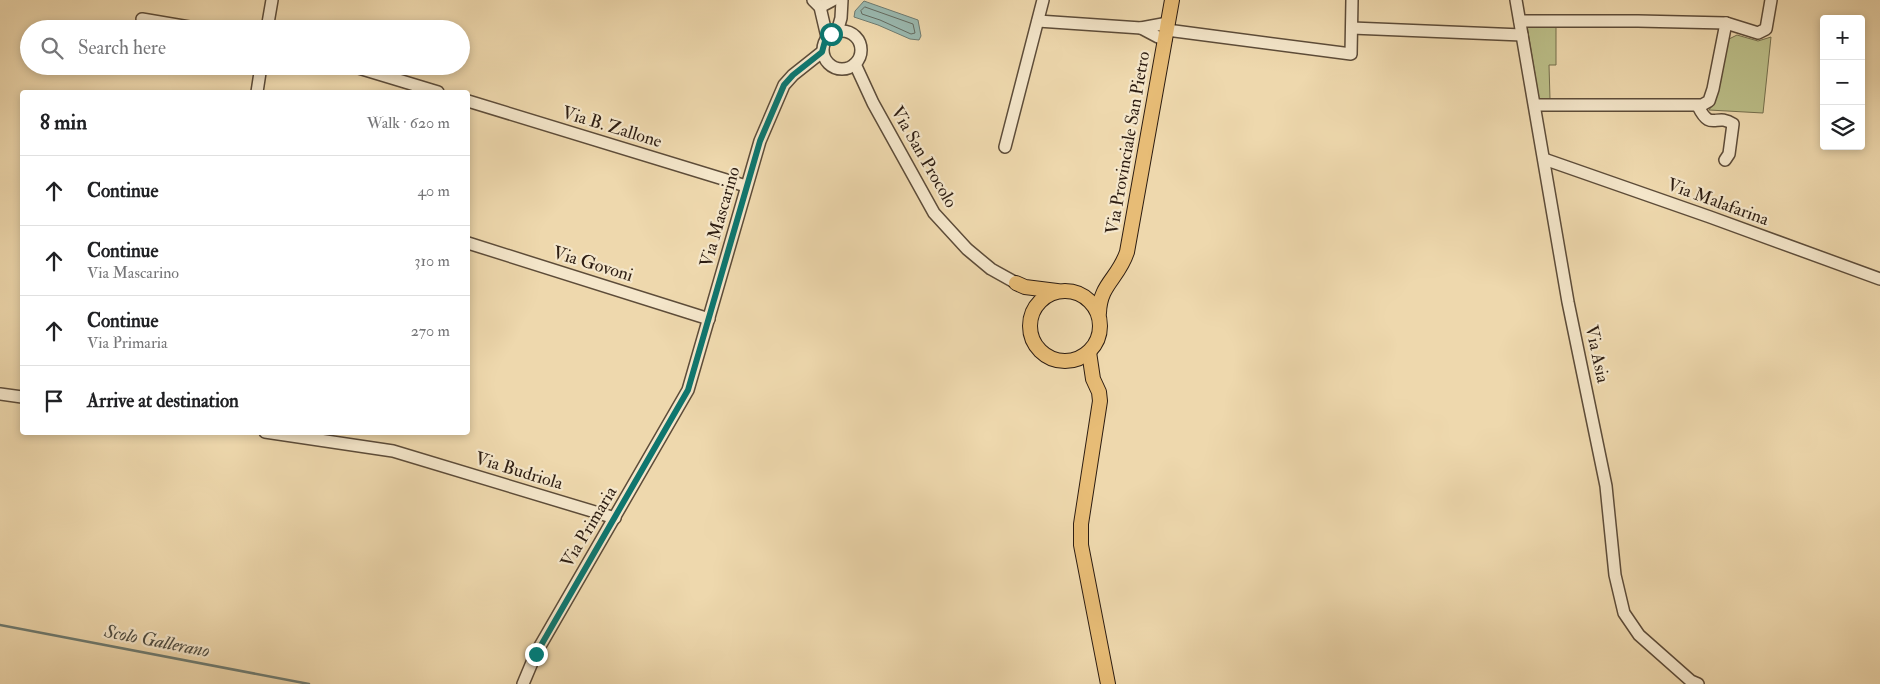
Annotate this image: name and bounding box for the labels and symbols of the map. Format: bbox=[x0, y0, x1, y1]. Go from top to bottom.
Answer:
route start bbox=[820, 23, 843, 46]
street label: Via Provinciale San Pietro bbox=[1101, 49, 1155, 236]
street label: Via B. Zallone bbox=[559, 101, 665, 153]
street label: Via San Procolo bbox=[886, 102, 963, 212]
street label: Via Mascarino bbox=[695, 164, 745, 270]
street label: Via Malafarina bbox=[1664, 173, 1773, 231]
street label: Via Govoni bbox=[550, 241, 636, 287]
street label: Via Asia bbox=[1580, 323, 1614, 386]
street label: Via Budriola bbox=[472, 447, 566, 495]
street label: Via Primaria bbox=[556, 482, 623, 572]
water label: Scolo Gallerano bbox=[101, 619, 212, 663]
route end bbox=[525, 643, 548, 666]

